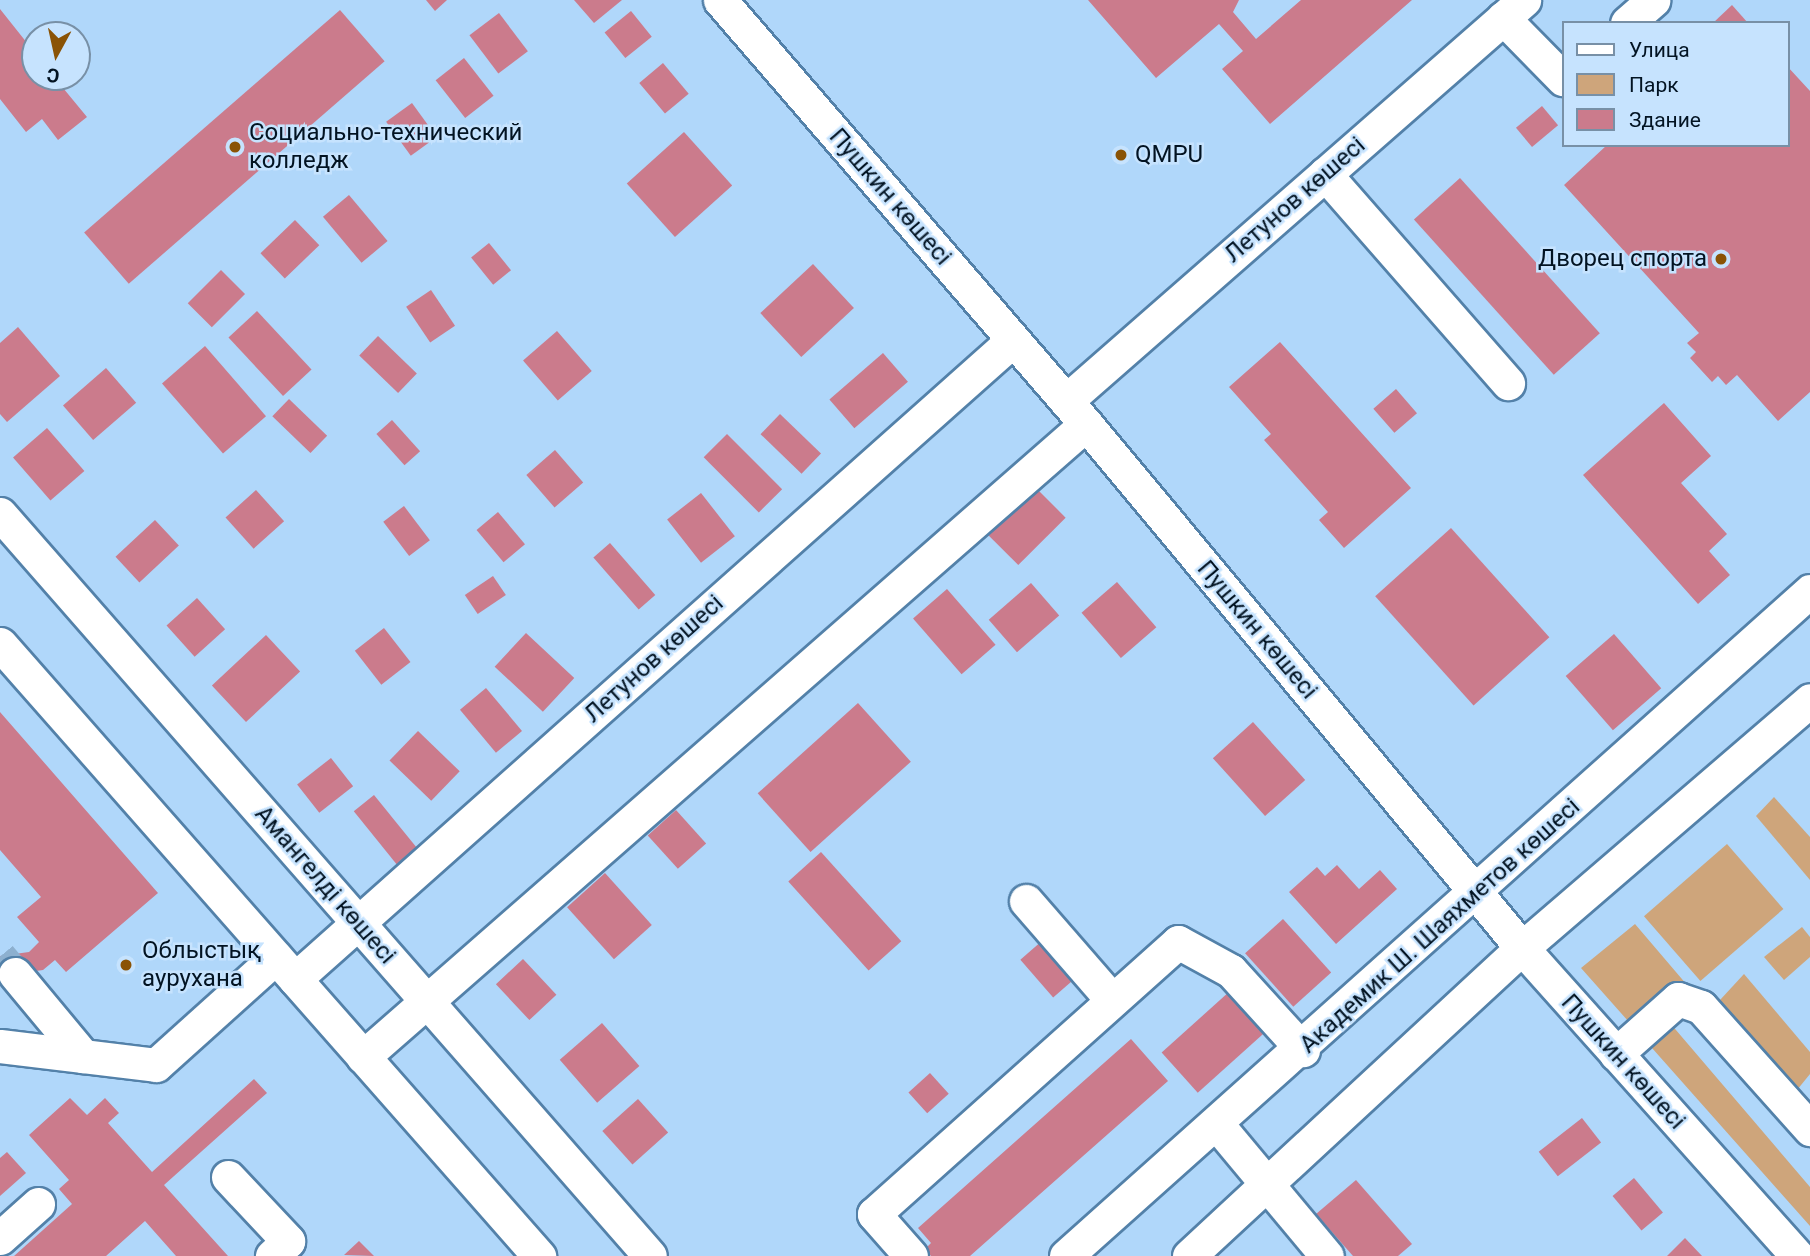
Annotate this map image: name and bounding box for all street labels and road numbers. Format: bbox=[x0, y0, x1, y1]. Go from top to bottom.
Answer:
street label: Пушкин көшесі bbox=[823, 123, 957, 271]
street label: Летунов көшесі bbox=[1219, 131, 1371, 269]
street label: Пушкин көшесі bbox=[1191, 555, 1323, 705]
street label: Летунов көшесі bbox=[579, 589, 729, 729]
street label: Академик Ш. Шаяхметов көшесі bbox=[1294, 793, 1586, 1059]
street label: Амангелді көшесі bbox=[249, 800, 401, 970]
street label: Пушкин көшесі bbox=[1555, 989, 1691, 1135]

